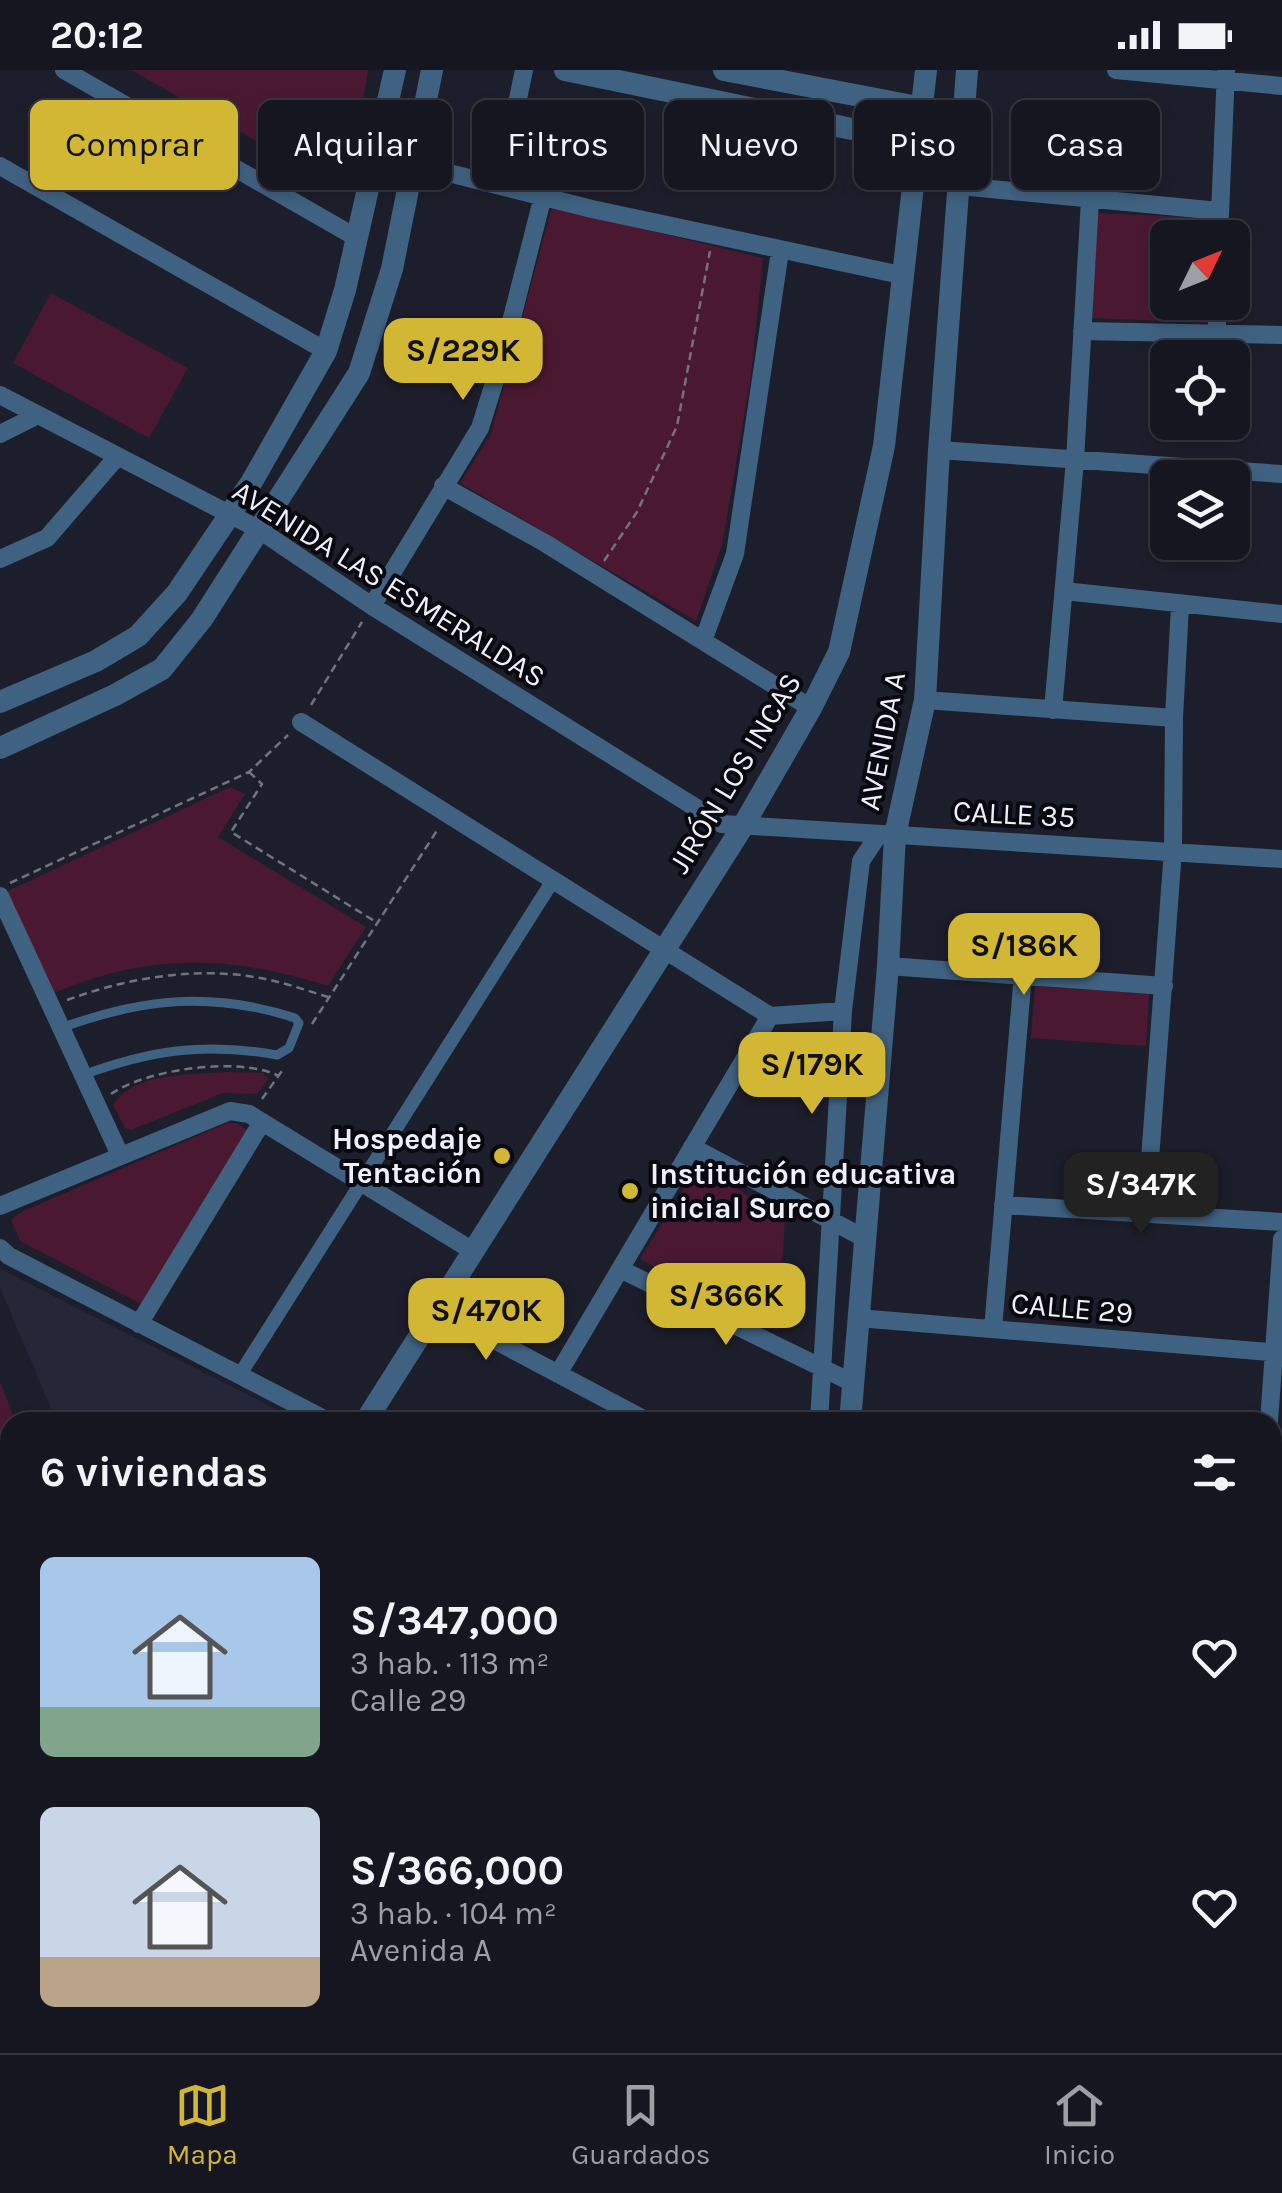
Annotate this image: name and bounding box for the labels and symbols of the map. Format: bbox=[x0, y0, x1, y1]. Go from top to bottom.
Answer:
north arrow bbox=[1150, 220, 1250, 320]
pin: S/229K bbox=[382, 318, 544, 403]
street label: AVENIDA LAS ESMERALDAS bbox=[226, 473, 552, 695]
street label: JIRÓN LOS INCAS bbox=[661, 666, 809, 880]
street label: AVENIDA A bbox=[851, 669, 913, 813]
street label: CALLE 35 bbox=[952, 793, 1076, 835]
pin: S/186K bbox=[943, 913, 1105, 998]
pin: S/179K bbox=[731, 1032, 893, 1117]
place label: Hospedaje Tentación bbox=[332, 1121, 482, 1191]
marker: Hospedaje Tentación bbox=[491, 1145, 513, 1167]
pin: S/347K bbox=[1060, 1152, 1222, 1237]
place label: Institución educativa inicial Surco bbox=[650, 1156, 956, 1226]
marker: Institución educativa inicial Surco bbox=[619, 1180, 641, 1202]
pin: S/366K bbox=[645, 1263, 807, 1348]
pin: S/470K bbox=[405, 1278, 567, 1363]
street label: CALLE 29 bbox=[1009, 1285, 1135, 1331]

